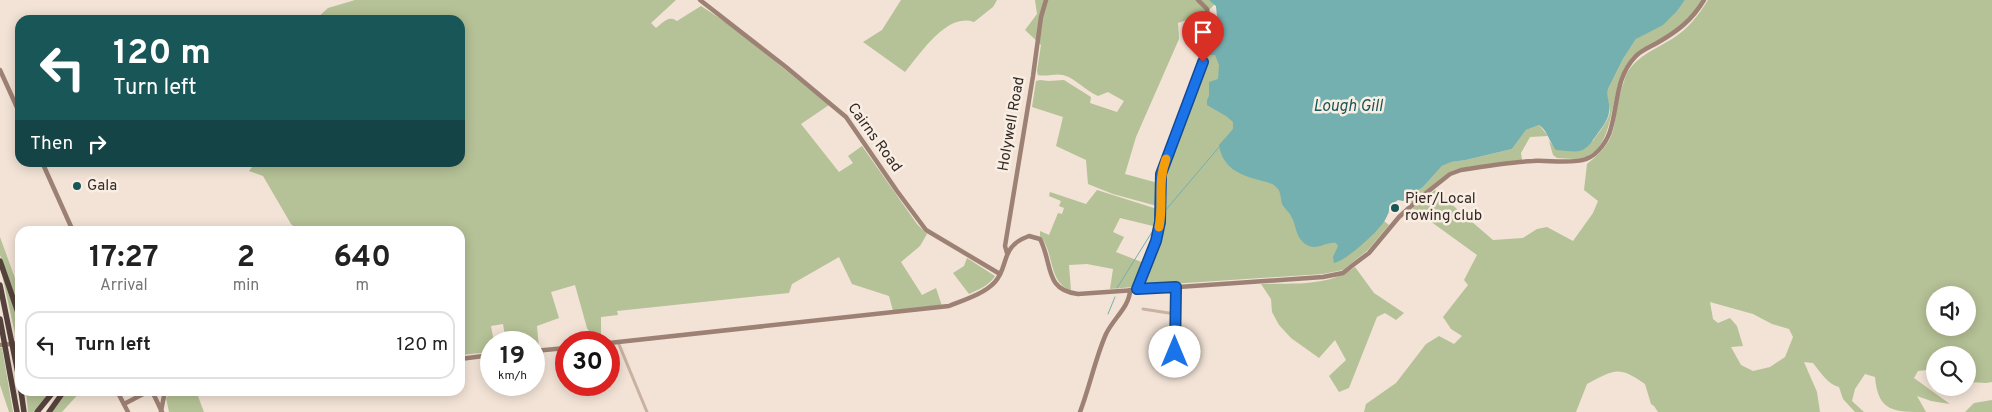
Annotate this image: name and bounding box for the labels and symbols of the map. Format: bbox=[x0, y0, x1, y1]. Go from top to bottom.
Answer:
pin bbox=[1182, 11, 1224, 62]
street label: Holywell Road bbox=[994, 75, 1030, 173]
water label: Lough Gill bbox=[1313, 97, 1384, 117]
street label: Cairns Road bbox=[843, 100, 905, 176]
place label: Gala bbox=[87, 177, 117, 196]
marker: Gala bbox=[71, 180, 83, 192]
place label: Pier/Local rowing club bbox=[1405, 190, 1482, 226]
marker: Pier/Local rowing club bbox=[1389, 202, 1401, 214]
position arrow bbox=[1148, 325, 1200, 377]
speed limit sign: 30 bbox=[555, 331, 620, 396]

